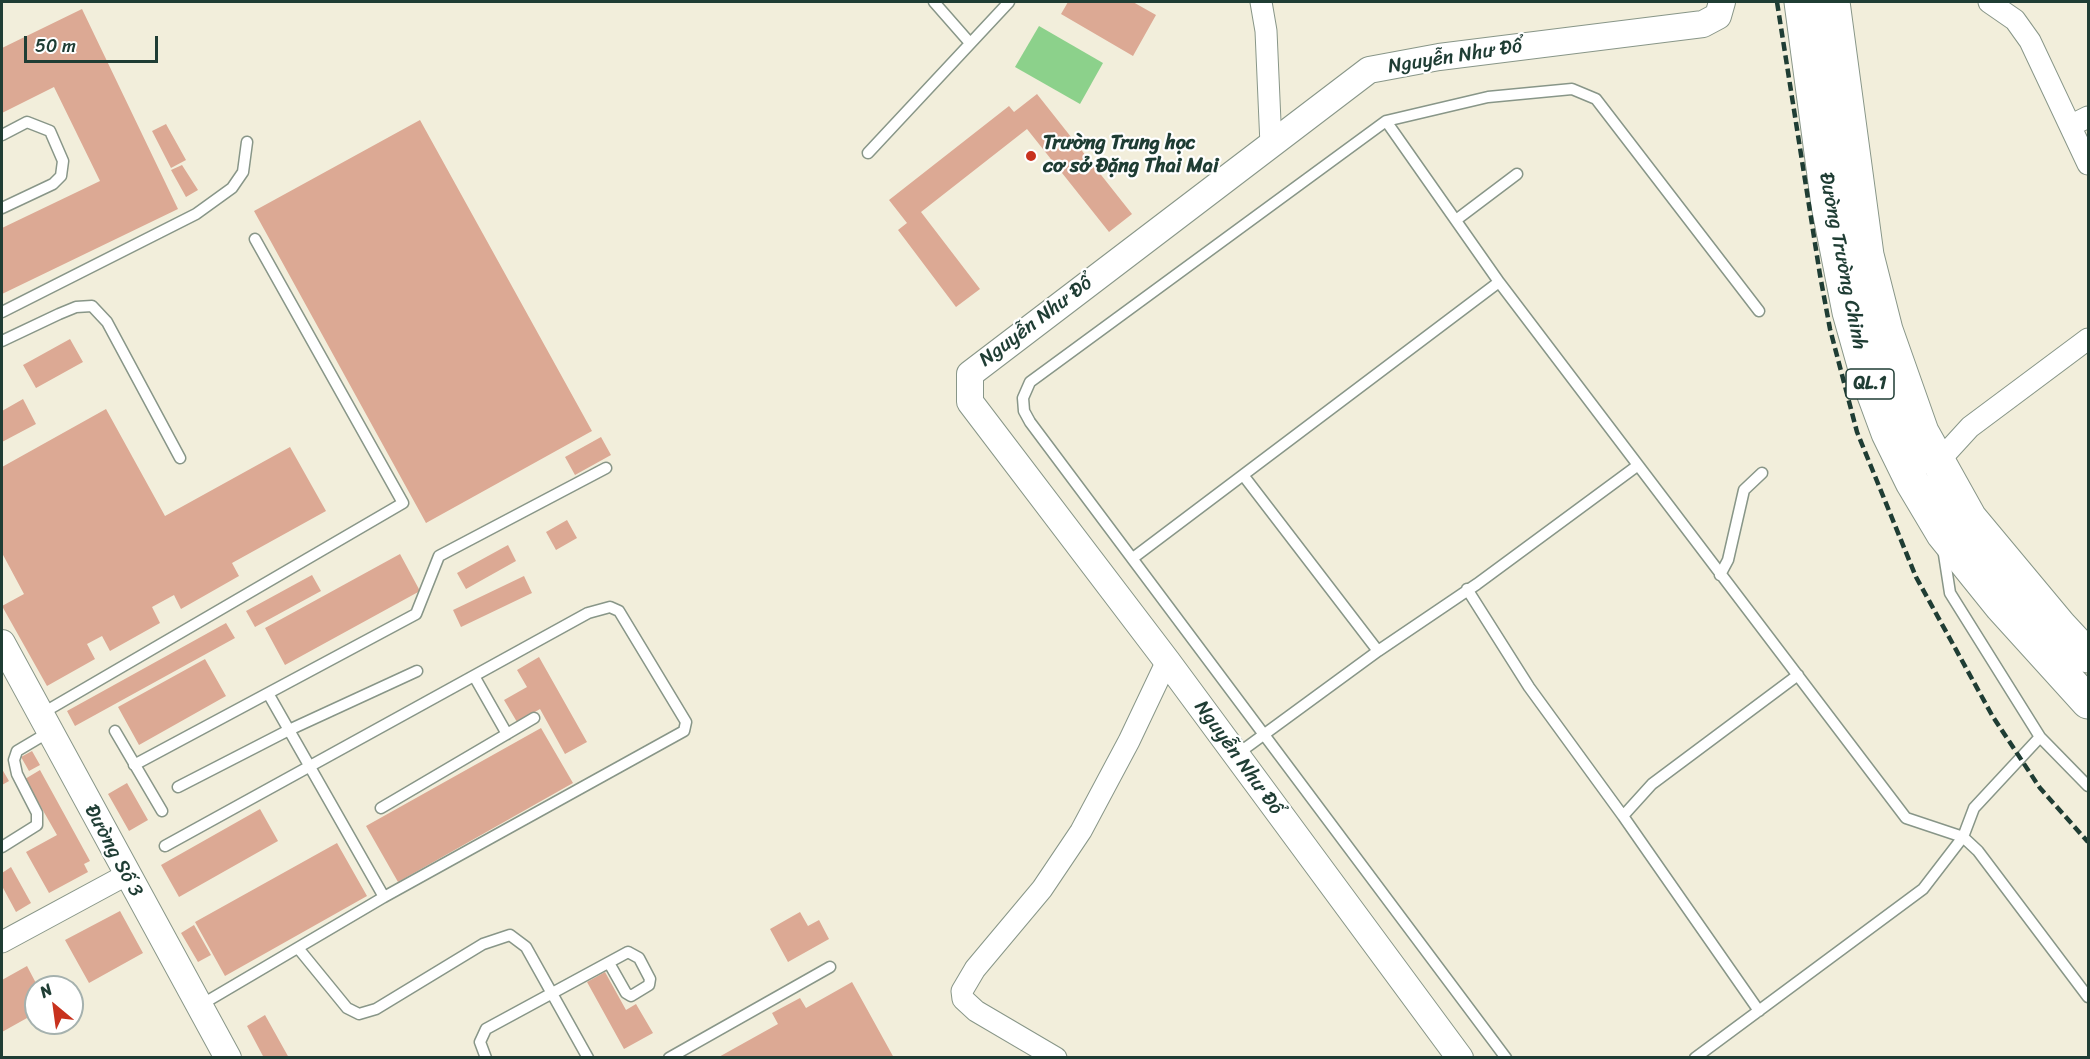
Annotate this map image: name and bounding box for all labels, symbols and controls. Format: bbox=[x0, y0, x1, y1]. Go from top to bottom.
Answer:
scale bar bbox=[27, 24, 160, 62]
text: 50 m bbox=[35, 30, 76, 62]
street label: Nguyễn Như Đổ bbox=[1386, 35, 1524, 79]
place label: Trường Trung học cơ sở Đặng Thai Mai bbox=[1043, 132, 1218, 179]
marker: Trường Trung học cơ sở Đặng Thai Mai bbox=[1024, 149, 1038, 163]
street label: Đường Trường Chinh bbox=[1813, 170, 1871, 352]
street label: Nguyễn Như Đổ bbox=[975, 272, 1097, 372]
road number: QL.1 bbox=[1846, 369, 1894, 399]
street label: Nguyễn Như Đổ bbox=[1188, 696, 1288, 820]
street label: Đường Số 3 bbox=[79, 801, 147, 901]
north arrow bbox=[24, 975, 84, 1035]
text: N bbox=[34, 975, 58, 1006]

